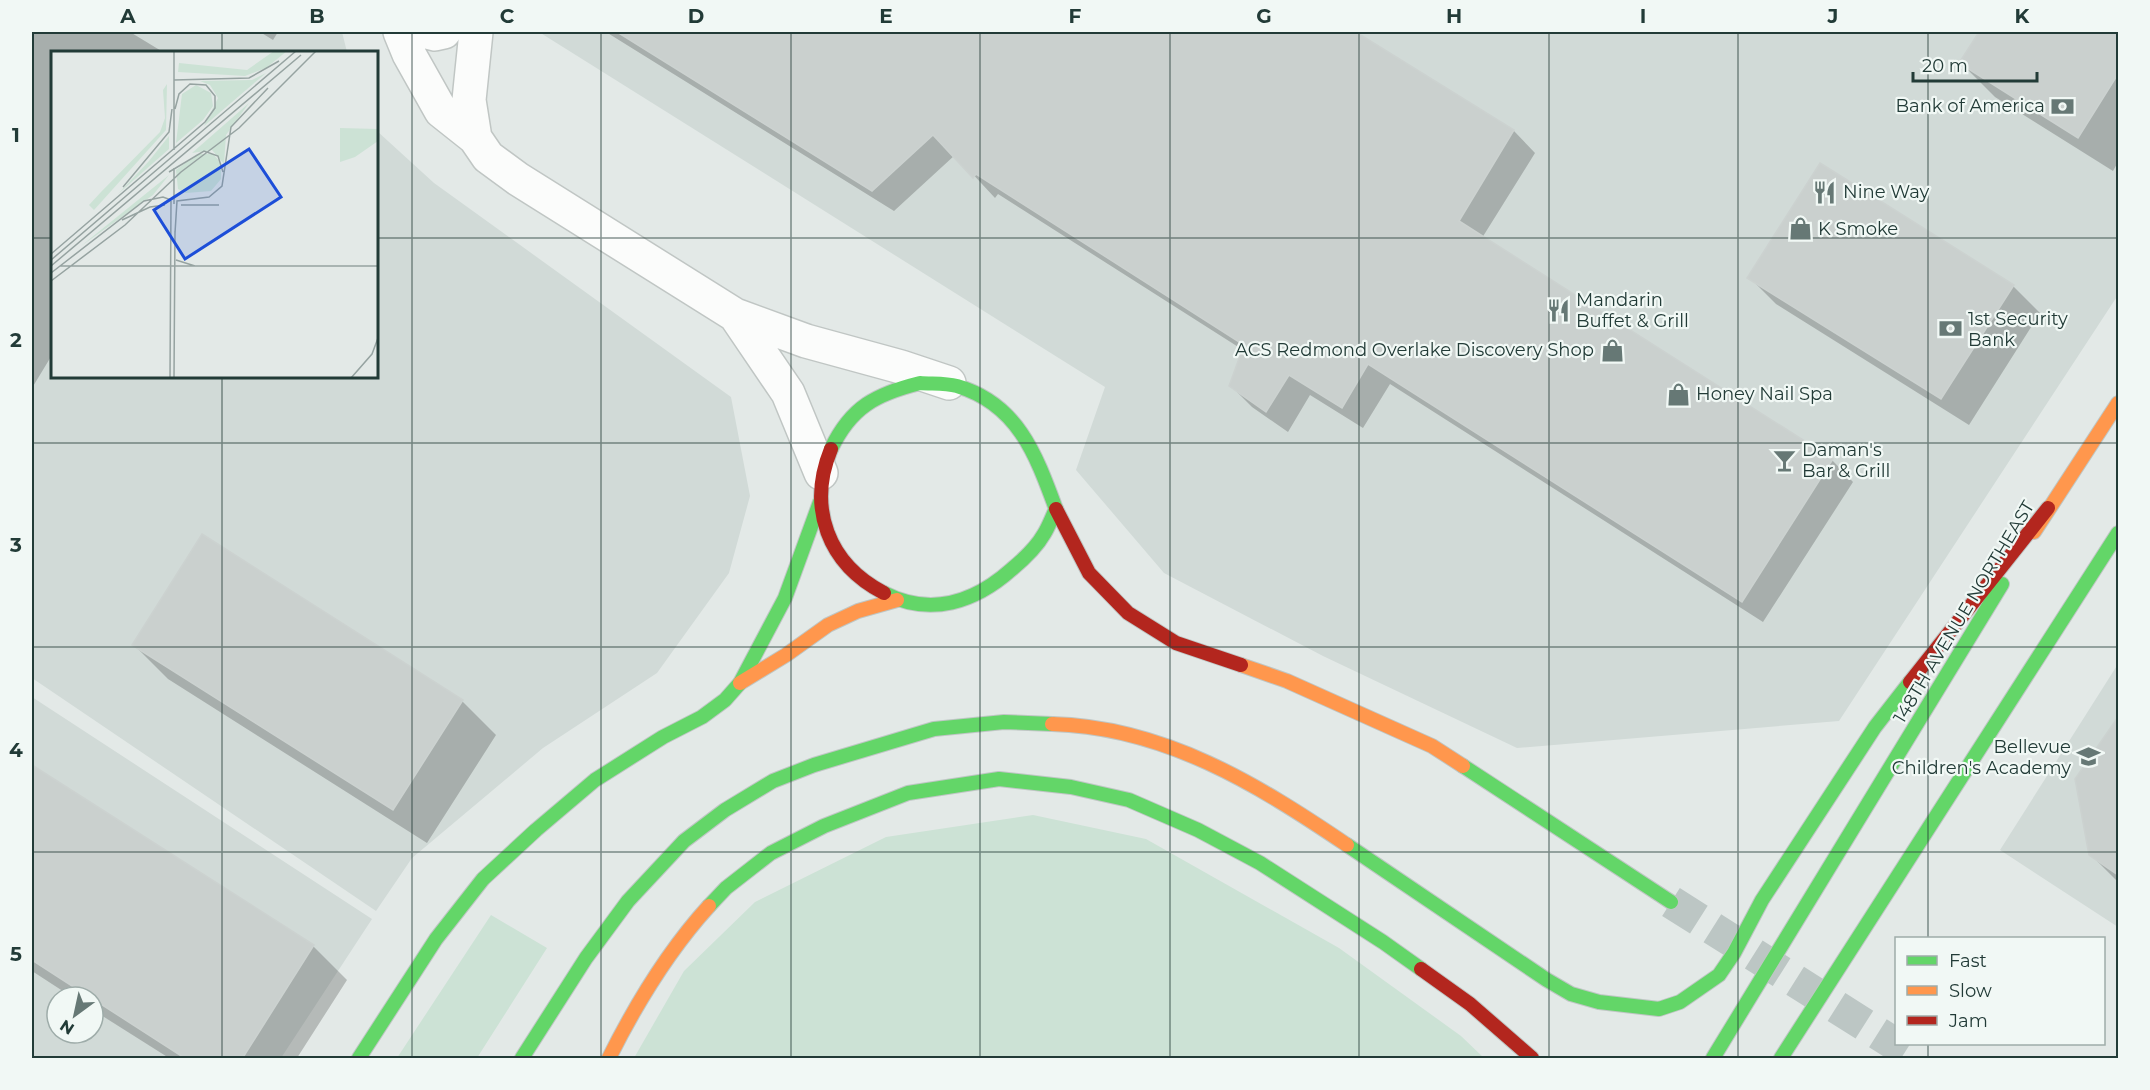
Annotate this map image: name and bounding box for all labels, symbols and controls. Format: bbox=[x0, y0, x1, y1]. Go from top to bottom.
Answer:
text: A bbox=[119, 4, 136, 28]
text: B bbox=[309, 4, 325, 28]
text: C bbox=[500, 4, 515, 28]
text: D bbox=[688, 4, 704, 28]
text: E bbox=[879, 4, 893, 28]
text: F bbox=[1069, 4, 1082, 28]
text: G bbox=[1256, 4, 1272, 28]
text: H bbox=[1446, 4, 1462, 28]
text: I bbox=[1640, 4, 1646, 28]
text: J bbox=[1827, 4, 1838, 28]
text: K bbox=[2015, 4, 2031, 28]
scale bar bbox=[1913, 45, 2038, 83]
inset map bbox=[51, 51, 378, 378]
text: 20 m bbox=[1922, 55, 1968, 77]
bank icon: Bank of America bbox=[2050, 93, 2076, 119]
place label: Bank of America bbox=[1896, 95, 2045, 117]
text: 1 bbox=[12, 123, 20, 147]
restaurant icon: Nine Way bbox=[1812, 179, 1838, 205]
place label: Nine Way bbox=[1843, 181, 1930, 203]
shop icon: K Smoke bbox=[1787, 216, 1813, 242]
place label: K Smoke bbox=[1818, 218, 1898, 240]
place label: Mandarin Buffet & Grill bbox=[1576, 289, 1689, 332]
restaurant icon: Mandarin Buffet & Grill bbox=[1545, 297, 1571, 323]
place label: 1st Security Bank bbox=[1968, 308, 2068, 351]
bank icon: 1st Security Bank bbox=[1937, 316, 1963, 342]
text: 2 bbox=[10, 328, 22, 352]
shop icon: ACS Redmond Overlake Discovery Shop bbox=[1599, 337, 1625, 363]
place label: ACS Redmond Overlake Discovery Shop bbox=[1235, 339, 1594, 361]
shop icon: Honey Nail Spa bbox=[1665, 381, 1691, 407]
place label: Honey Nail Spa bbox=[1696, 383, 1833, 405]
place label: Daman's Bar & Grill bbox=[1802, 439, 1890, 482]
bar icon: Daman's Bar & Grill bbox=[1771, 447, 1797, 473]
street label: 148TH AVENUE NORTHEAST bbox=[1889, 496, 2040, 727]
text: 3 bbox=[9, 533, 22, 557]
place label: Bellevue Children's Academy bbox=[1892, 736, 2071, 779]
text: 4 bbox=[9, 738, 23, 762]
school or university icon: Bellevue Children's Academy bbox=[2076, 744, 2102, 770]
legend bbox=[1895, 937, 2105, 1045]
text: 5 bbox=[10, 942, 22, 966]
text: Fast bbox=[1949, 950, 1987, 972]
text: Slow bbox=[1949, 980, 1992, 1002]
north arrow bbox=[45, 985, 105, 1045]
text: Jam bbox=[1948, 1010, 1988, 1032]
text: N bbox=[57, 1016, 78, 1039]

